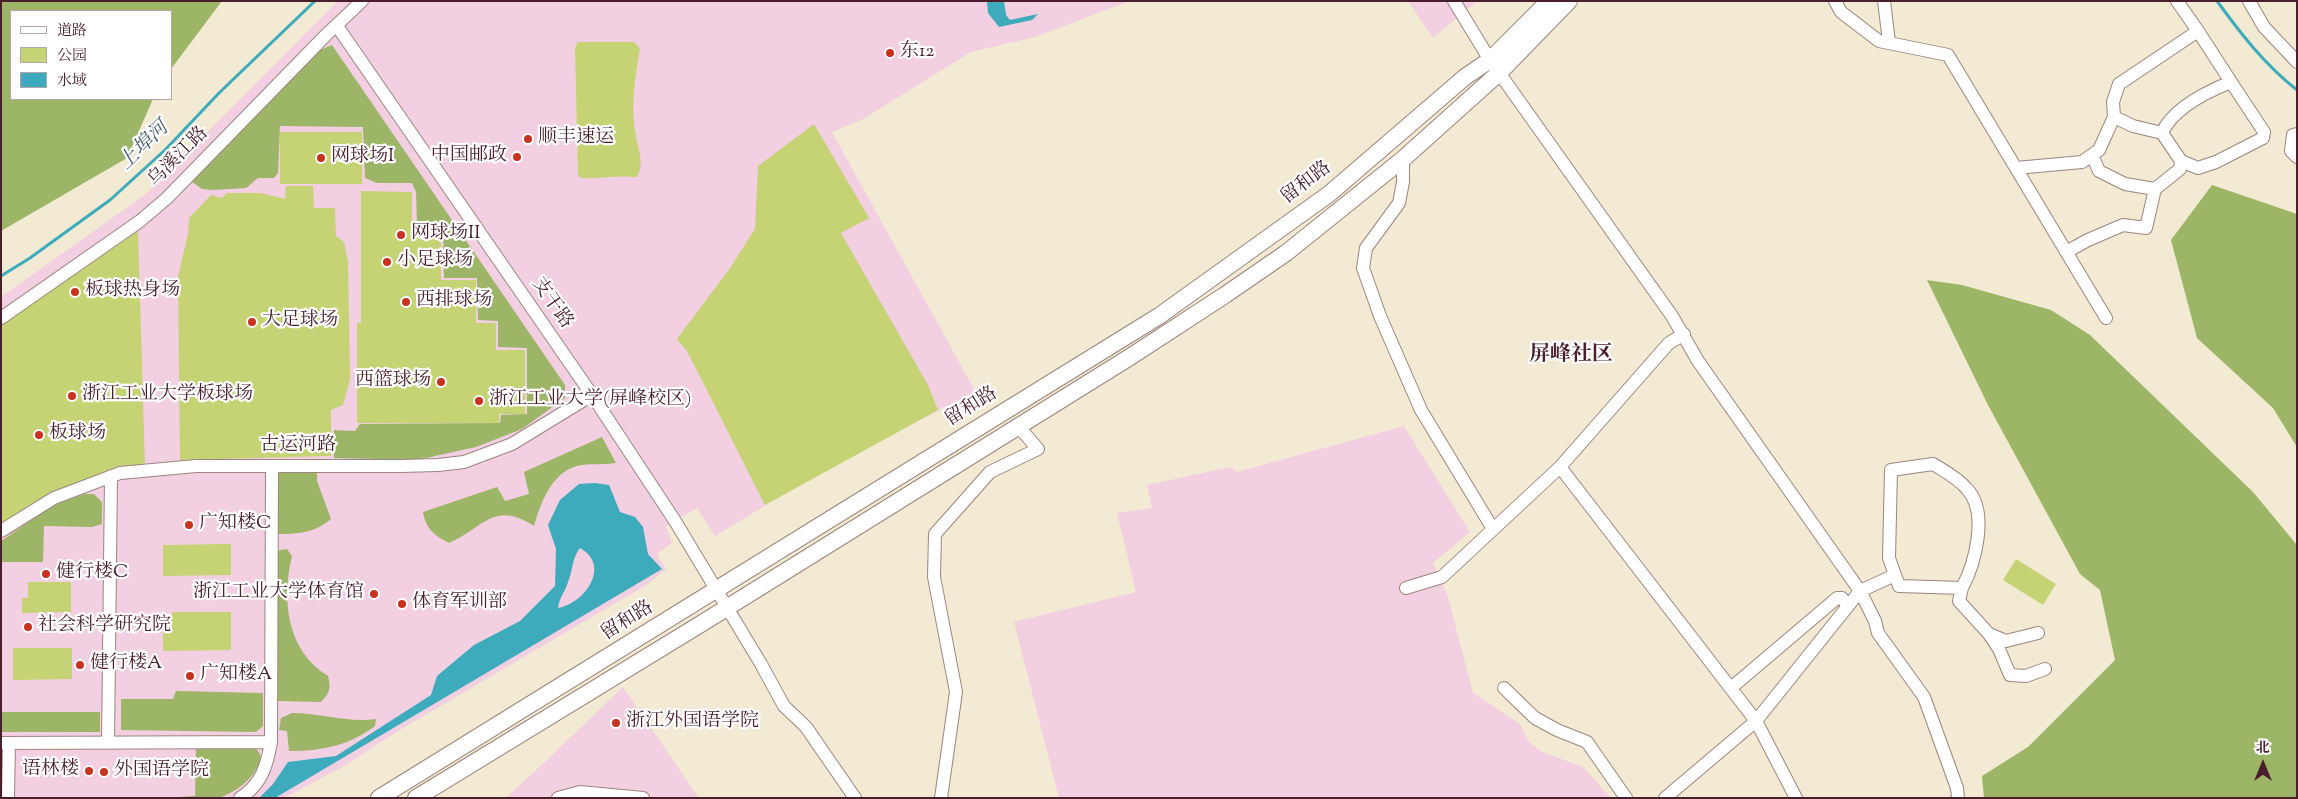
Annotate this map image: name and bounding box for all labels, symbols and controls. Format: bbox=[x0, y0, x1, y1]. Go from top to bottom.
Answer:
legend bbox=[10, 10, 172, 100]
text: 道路 bbox=[57, 21, 87, 42]
place label: 东12 bbox=[900, 42, 934, 64]
text: 公园 bbox=[57, 46, 87, 67]
marker: 东12 bbox=[884, 47, 896, 59]
text: 水域 bbox=[57, 71, 87, 92]
water label: 上埠河 bbox=[115, 118, 175, 176]
street label: 乌溪江路 bbox=[144, 123, 214, 193]
place label: 顺丰速运 bbox=[538, 128, 614, 150]
marker: 顺丰速运 bbox=[522, 133, 534, 145]
place label: 中国邮政 bbox=[431, 146, 507, 168]
place label: 网球场I bbox=[331, 147, 394, 169]
marker: 中国邮政 bbox=[511, 151, 523, 163]
marker: 网球场I bbox=[315, 152, 327, 164]
street label: 留和路 bbox=[1277, 158, 1337, 210]
place label: 网球场II bbox=[411, 224, 480, 246]
marker: 网球场II bbox=[395, 229, 407, 241]
place label: 小足球场 bbox=[397, 251, 473, 273]
marker: 小足球场 bbox=[381, 256, 393, 268]
street label: 支干路 bbox=[525, 274, 577, 334]
place label: 板球热身场 bbox=[85, 281, 180, 303]
marker: 板球热身场 bbox=[69, 286, 81, 298]
place label: 西排球场 bbox=[416, 291, 492, 313]
marker: 西排球场 bbox=[400, 296, 412, 308]
place label: 大足球场 bbox=[262, 311, 338, 333]
marker: 大足球场 bbox=[246, 316, 258, 328]
district label: 屏峰社区 bbox=[1529, 343, 1613, 369]
place label: 西篮球场 bbox=[355, 371, 431, 393]
marker: 西篮球场 bbox=[435, 376, 447, 388]
street label: 留和路 bbox=[942, 383, 1002, 433]
place label: 浙江工业大学板球场 bbox=[82, 385, 253, 407]
marker: 浙江工业大学板球场 bbox=[66, 390, 78, 402]
place label: 浙江工业大学(屏峰校区) bbox=[489, 390, 691, 412]
marker: 浙江工业大学(屏峰校区) bbox=[473, 395, 485, 407]
place label: 板球场 bbox=[49, 424, 106, 446]
marker: 板球场 bbox=[33, 429, 45, 441]
street label: 古运河路 bbox=[260, 436, 336, 458]
place label: 广知楼C bbox=[199, 514, 271, 536]
marker: 广知楼C bbox=[183, 519, 195, 531]
place label: 健行楼C bbox=[56, 563, 128, 585]
marker: 健行楼C bbox=[40, 568, 52, 580]
place label: 浙江工业大学体育馆 bbox=[193, 583, 364, 605]
marker: 浙江工业大学体育馆 bbox=[368, 588, 380, 600]
place label: 体育军训部 bbox=[412, 593, 507, 615]
street label: 留和路 bbox=[598, 597, 658, 647]
marker: 体育军训部 bbox=[396, 598, 408, 610]
place label: 社会科学研究院 bbox=[38, 616, 171, 638]
marker: 社会科学研究院 bbox=[22, 621, 34, 633]
place label: 健行楼A bbox=[90, 654, 162, 676]
marker: 健行楼A bbox=[74, 659, 86, 671]
place label: 广知楼A bbox=[200, 665, 272, 687]
marker: 广知楼A bbox=[184, 670, 196, 682]
place label: 浙江外国语学院 bbox=[626, 712, 759, 734]
marker: 浙江外国语学院 bbox=[610, 717, 622, 729]
north arrow bbox=[2238, 739, 2288, 789]
text: 北 bbox=[2256, 739, 2270, 759]
place label: 语林楼 bbox=[22, 760, 79, 782]
place label: 外国语学院 bbox=[114, 761, 209, 783]
marker: 语林楼 bbox=[83, 765, 95, 777]
marker: 外国语学院 bbox=[98, 766, 110, 778]

